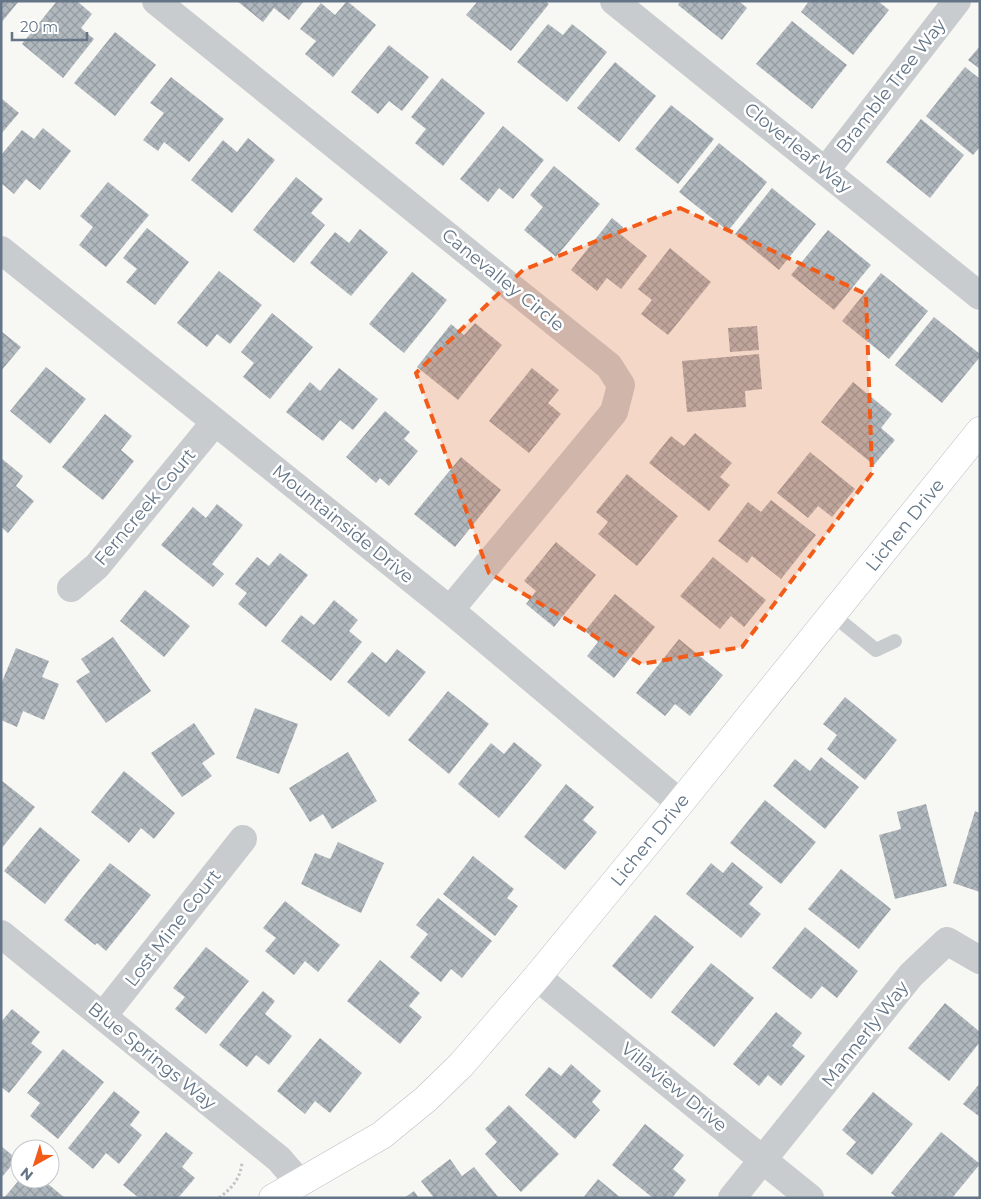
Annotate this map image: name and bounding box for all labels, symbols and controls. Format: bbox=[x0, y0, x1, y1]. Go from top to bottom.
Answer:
scale bar bbox=[12, 10, 88, 42]
street label: Bramble Tree Way bbox=[832, 14, 951, 158]
text: 20 m bbox=[20, 17, 58, 36]
street label: Cloverleaf Way bbox=[740, 98, 856, 198]
street label: Canevalley Circle bbox=[437, 224, 569, 336]
street label: Ferncreek Court bbox=[90, 444, 200, 570]
street label: Mountainside Drive bbox=[268, 460, 418, 588]
street label: Lichen Drive bbox=[861, 474, 949, 576]
street label: Lichen Drive bbox=[606, 789, 694, 891]
street label: Lost Mine Court bbox=[120, 865, 226, 991]
street label: Mannerly Way bbox=[817, 976, 913, 1091]
street label: Blue Springs Way bbox=[84, 998, 221, 1115]
street label: Villaview Drive bbox=[616, 1037, 732, 1137]
north arrow bbox=[10, 1139, 60, 1189]
text: N bbox=[17, 1164, 37, 1185]

